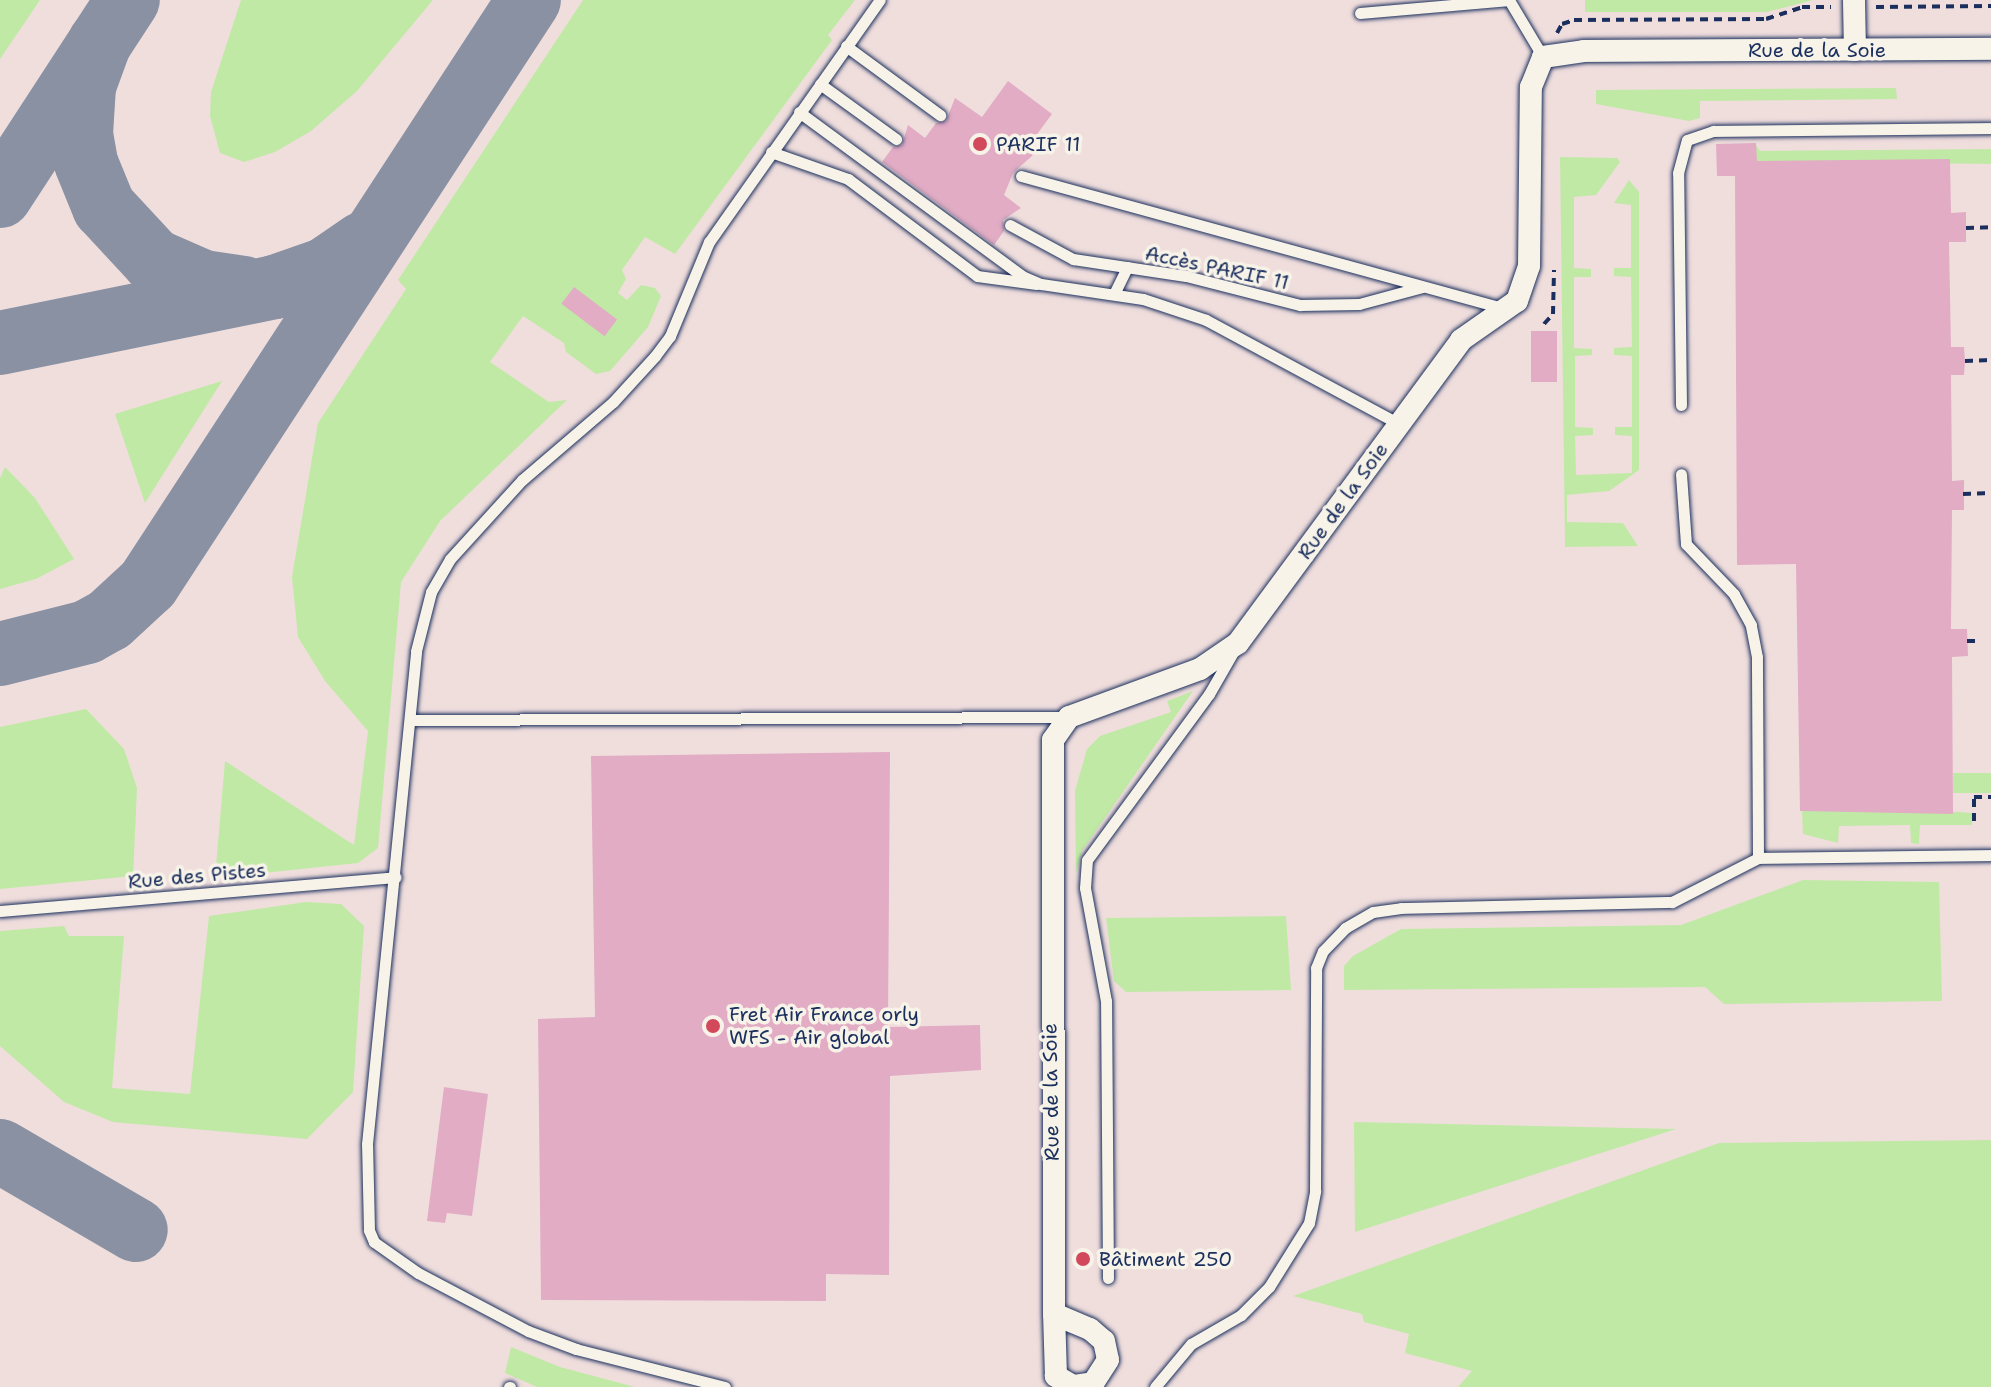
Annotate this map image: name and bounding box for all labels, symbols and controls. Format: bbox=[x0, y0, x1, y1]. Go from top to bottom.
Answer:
street label: Rue de la Soie bbox=[1748, 38, 1886, 62]
place label: PARIF 11 bbox=[996, 132, 1081, 156]
marker: PARIF 11 bbox=[971, 135, 989, 153]
street label: Accès PARIF 11 bbox=[1143, 241, 1291, 295]
street label: Rue de la Soie bbox=[1293, 438, 1393, 564]
street label: Rue des Pistes bbox=[127, 858, 267, 894]
place label: Fret Air France orly WFS - Air global bbox=[729, 1002, 919, 1049]
marker: Fret Air France orly WFS - Air global bbox=[704, 1017, 722, 1035]
street label: Rue de la Soie bbox=[1038, 1023, 1064, 1161]
place label: Bâtiment 250 bbox=[1099, 1247, 1232, 1271]
marker: Bâtiment 250 bbox=[1074, 1250, 1092, 1268]

